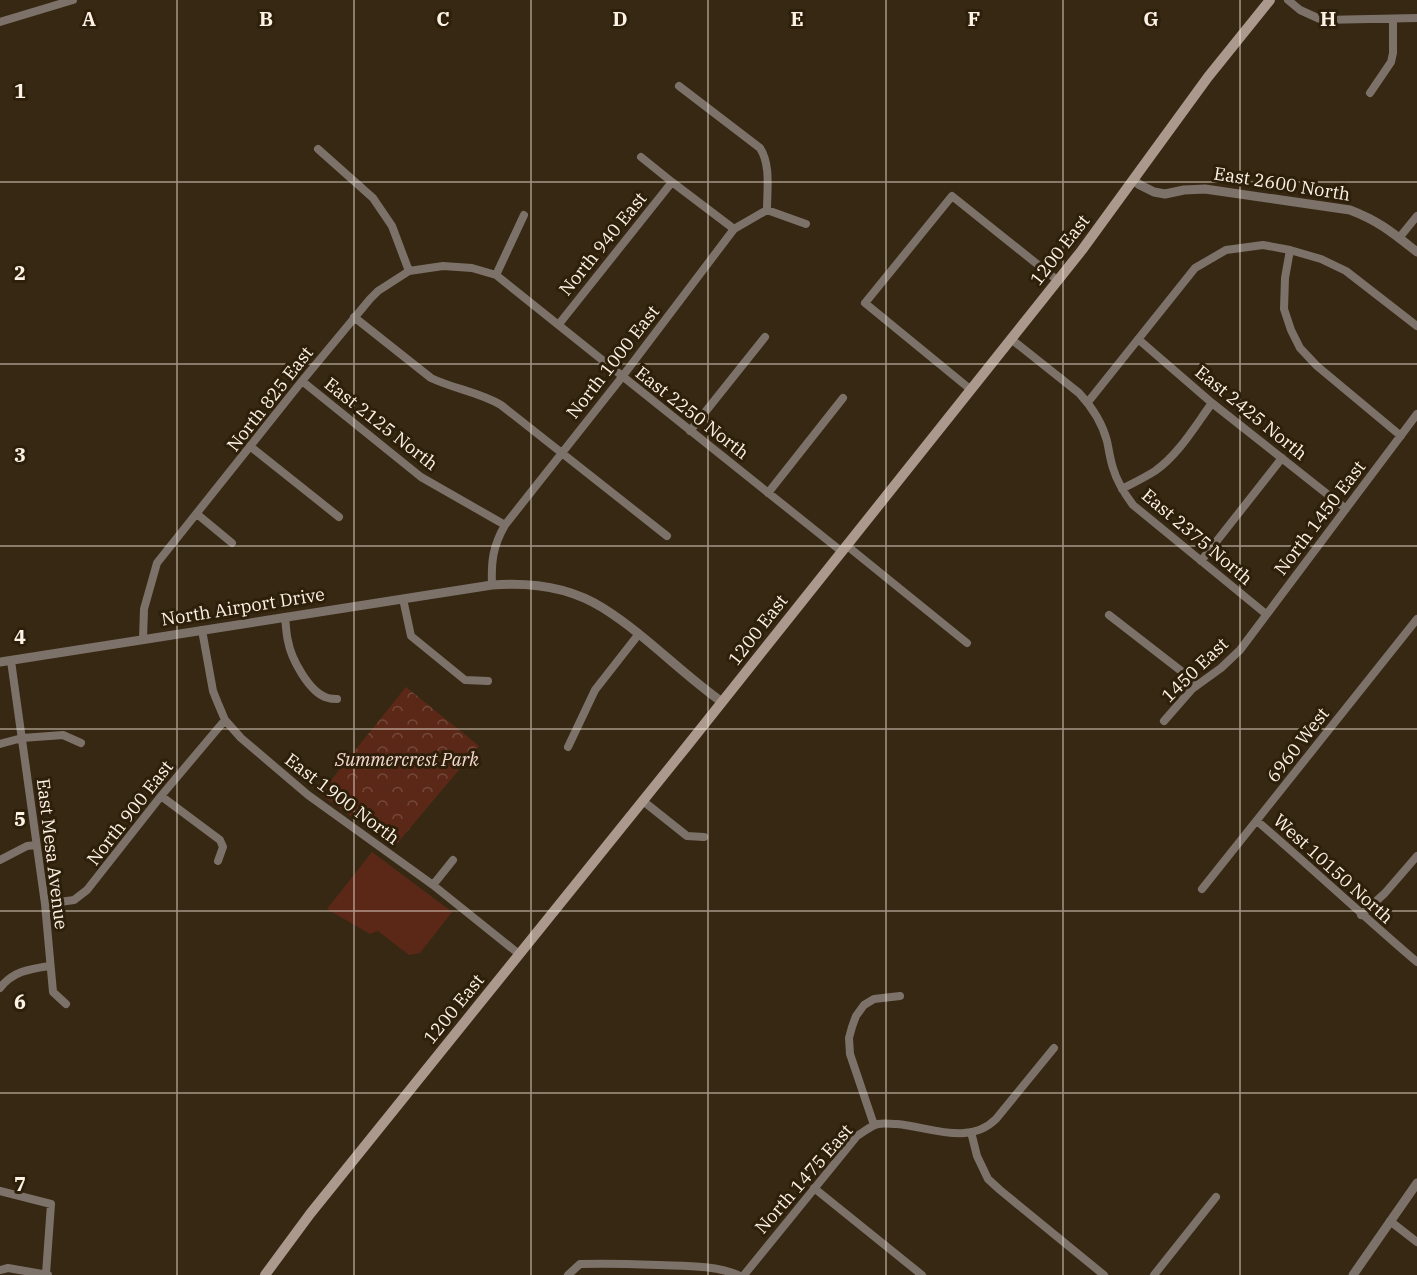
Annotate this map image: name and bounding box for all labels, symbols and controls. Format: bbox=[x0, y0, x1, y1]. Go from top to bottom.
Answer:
text: A bbox=[82, 5, 96, 32]
text: B bbox=[259, 5, 273, 32]
text: C bbox=[436, 5, 450, 32]
text: D bbox=[612, 5, 628, 32]
text: E bbox=[790, 5, 804, 32]
text: F bbox=[968, 5, 980, 32]
text: G bbox=[1143, 5, 1159, 32]
text: H bbox=[1320, 5, 1336, 32]
text: 1 bbox=[14, 77, 26, 104]
street label: East 2600 North bbox=[1212, 161, 1352, 206]
street label: North 940 East bbox=[554, 187, 651, 300]
street label: 1200 East bbox=[1025, 210, 1094, 290]
text: 2 bbox=[14, 259, 26, 286]
street label: North 1000 East bbox=[561, 300, 664, 423]
street label: North 825 East bbox=[221, 342, 318, 456]
street label: East 2425 North bbox=[1191, 360, 1312, 465]
street label: East 2250 North bbox=[631, 361, 754, 464]
street label: East 2125 North bbox=[320, 372, 443, 475]
text: 3 bbox=[14, 441, 26, 468]
street label: North 1450 East bbox=[1269, 456, 1370, 580]
street label: East 2375 North bbox=[1137, 484, 1257, 590]
street label: North Airport Drive bbox=[159, 582, 326, 631]
street label: 1200 East bbox=[723, 590, 792, 670]
text: 4 bbox=[14, 623, 26, 650]
street label: 1450 East bbox=[1157, 632, 1233, 707]
street label: 6960 West bbox=[1261, 703, 1334, 787]
street label: East 1900 North bbox=[280, 748, 404, 849]
park label: Summercrest Park bbox=[334, 748, 479, 771]
street label: North 900 East bbox=[81, 756, 178, 870]
street label: East Mesa Avenue bbox=[32, 777, 73, 931]
text: 5 bbox=[14, 805, 26, 832]
street label: West 10150 North bbox=[1269, 809, 1398, 929]
street label: 1200 East bbox=[418, 969, 489, 1048]
text: 6 bbox=[14, 988, 26, 1015]
street label: North 1475 East bbox=[750, 1119, 857, 1238]
text: 7 bbox=[14, 1170, 26, 1197]

